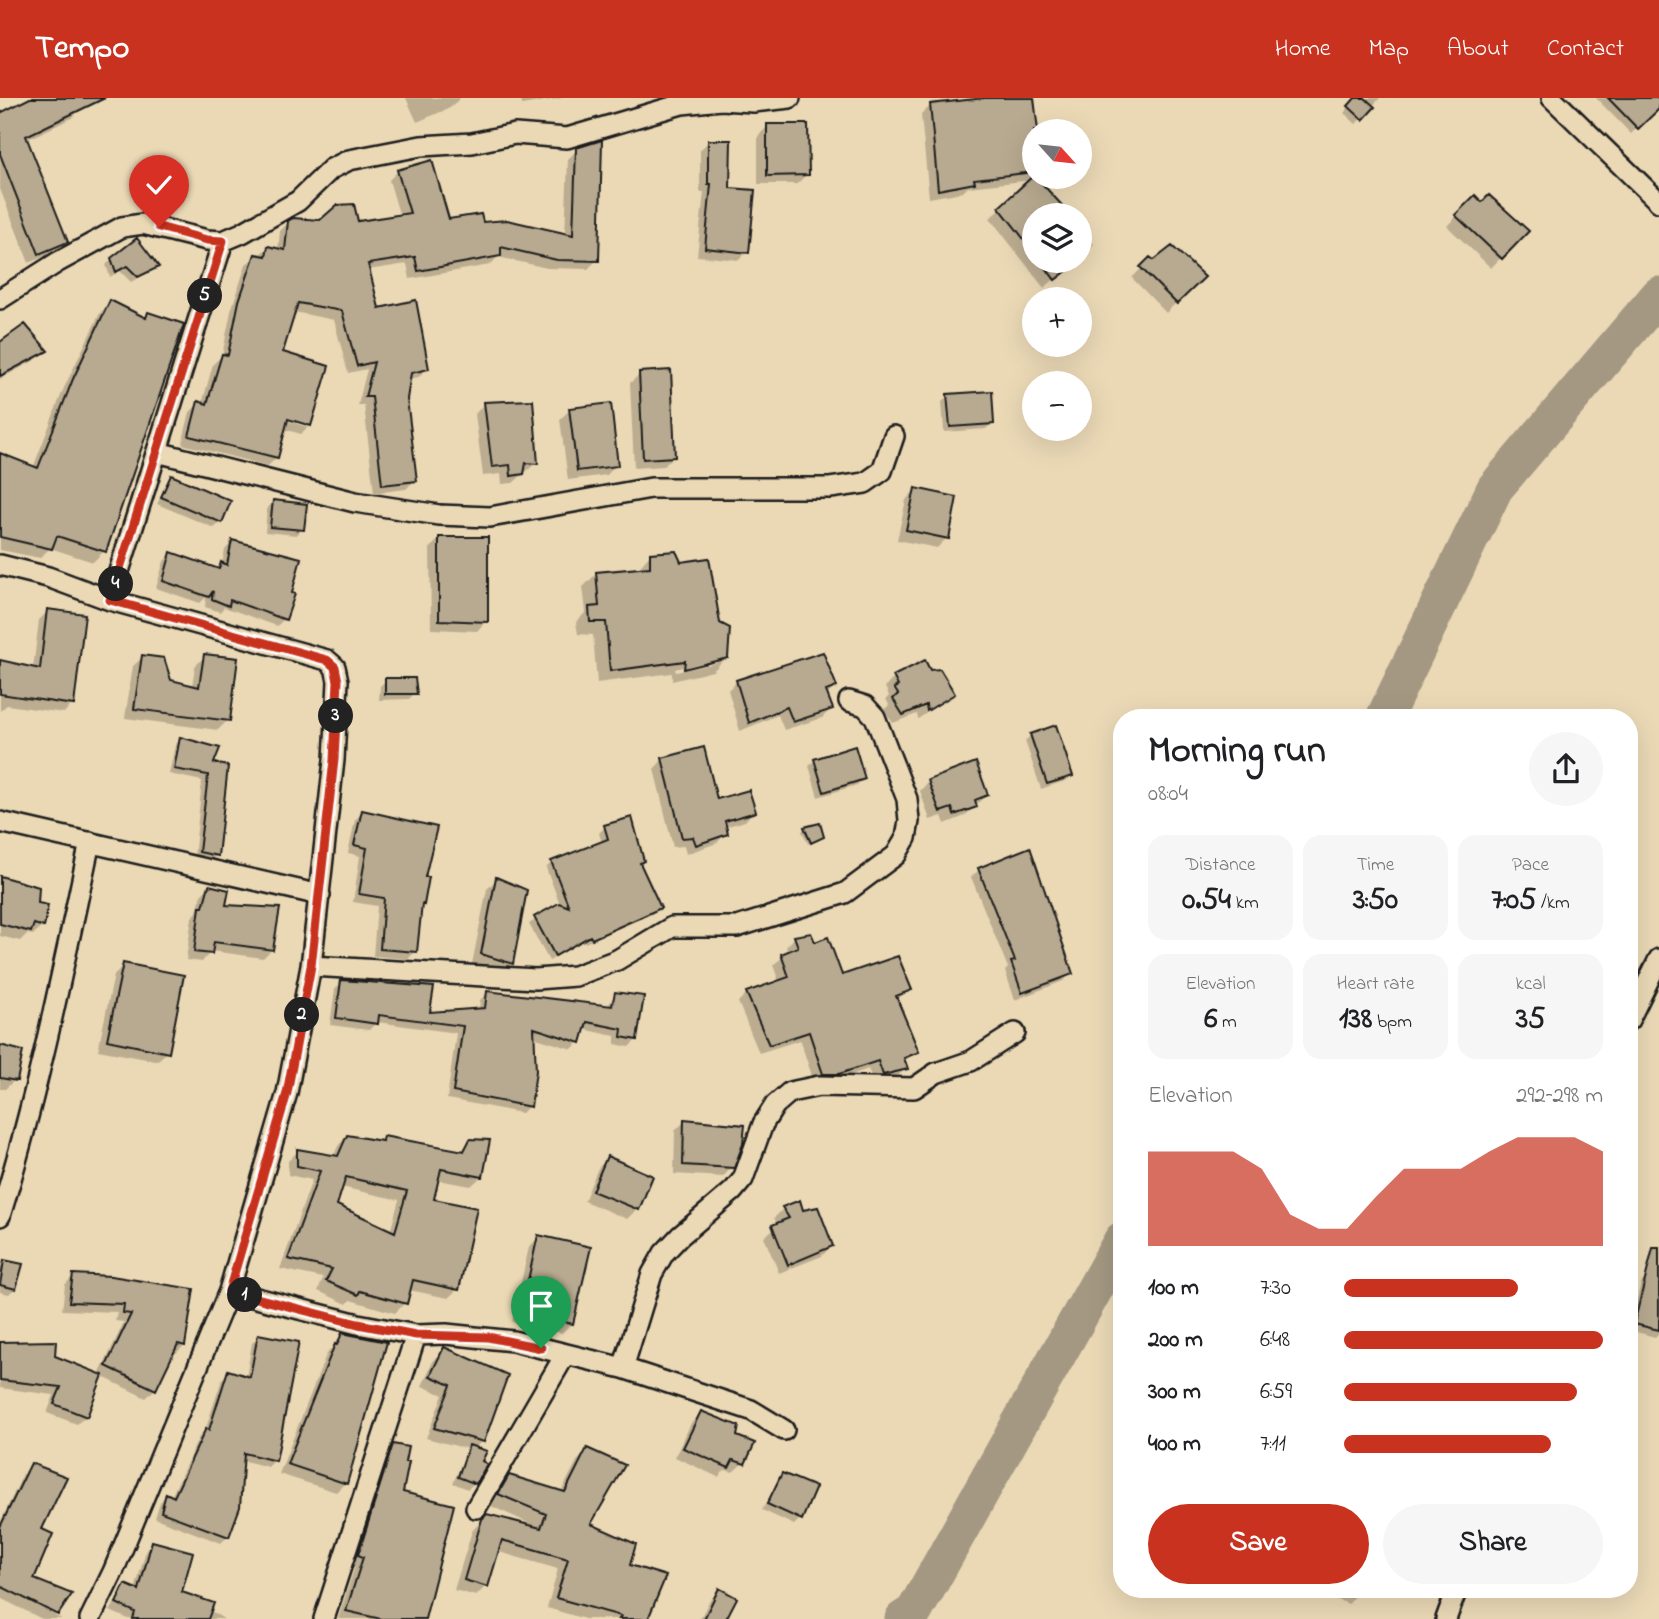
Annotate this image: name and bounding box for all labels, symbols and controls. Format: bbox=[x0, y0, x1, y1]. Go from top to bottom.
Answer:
text: Tempo bbox=[35, 25, 129, 73]
text: Home bbox=[1275, 32, 1331, 67]
text: Map bbox=[1369, 32, 1409, 67]
text: About bbox=[1447, 32, 1509, 67]
text: Contact bbox=[1547, 32, 1624, 67]
north arrow bbox=[1022, 119, 1092, 189]
map controls bbox=[1022, 119, 1092, 441]
pin bbox=[129, 155, 189, 227]
icon: check bbox=[140, 166, 178, 204]
button: layers bbox=[1022, 203, 1092, 273]
pin: 5 bbox=[188, 278, 222, 314]
text: 5 bbox=[199, 282, 210, 309]
button: + bbox=[1022, 287, 1092, 357]
button: − bbox=[1022, 371, 1092, 441]
pin: 4 bbox=[99, 566, 134, 602]
text: 4 bbox=[112, 570, 119, 597]
pin: 3 bbox=[318, 698, 354, 734]
text: 3 bbox=[332, 702, 339, 729]
text: Morning run bbox=[1148, 724, 1326, 780]
button: share bbox=[1529, 732, 1603, 806]
text: 08:04 bbox=[1148, 778, 1188, 811]
text: Distance bbox=[1186, 852, 1256, 879]
text: Time bbox=[1357, 852, 1394, 879]
text: Pace bbox=[1512, 852, 1549, 879]
text: 0.54 bbox=[1182, 879, 1231, 923]
text: 3:50 bbox=[1353, 879, 1398, 923]
text: 7:05 bbox=[1491, 879, 1536, 923]
text: km bbox=[1231, 890, 1259, 917]
text: /km bbox=[1536, 890, 1570, 917]
text: Elevation bbox=[1186, 971, 1255, 998]
text: Heart rate bbox=[1337, 971, 1414, 998]
text: kcal bbox=[1515, 971, 1546, 998]
pin: 2 bbox=[284, 998, 320, 1032]
text: 6 bbox=[1204, 998, 1217, 1042]
text: 138 bbox=[1339, 998, 1372, 1042]
text: 35 bbox=[1516, 998, 1545, 1042]
text: 2 bbox=[297, 1001, 306, 1028]
text: m bbox=[1217, 1009, 1237, 1036]
text: bpm bbox=[1372, 1009, 1412, 1036]
text: Elevation bbox=[1148, 1080, 1233, 1113]
text: 292–298 m bbox=[1516, 1080, 1603, 1113]
text: 100 m bbox=[1148, 1272, 1199, 1305]
text: 7:30 bbox=[1260, 1272, 1291, 1305]
pin bbox=[511, 1276, 571, 1348]
pin: 1 bbox=[228, 1278, 262, 1312]
text: 1 bbox=[241, 1281, 248, 1308]
icon: arrive bbox=[522, 1287, 560, 1325]
text: 200 m bbox=[1148, 1324, 1203, 1357]
text: 6:48 bbox=[1260, 1324, 1290, 1357]
text: 300 m bbox=[1148, 1376, 1201, 1409]
text: 6:59 bbox=[1260, 1376, 1292, 1409]
text: 400 m bbox=[1148, 1428, 1201, 1461]
text: 7:11 bbox=[1260, 1428, 1286, 1461]
button: Save bbox=[1148, 1504, 1369, 1584]
button: Share bbox=[1383, 1504, 1603, 1584]

